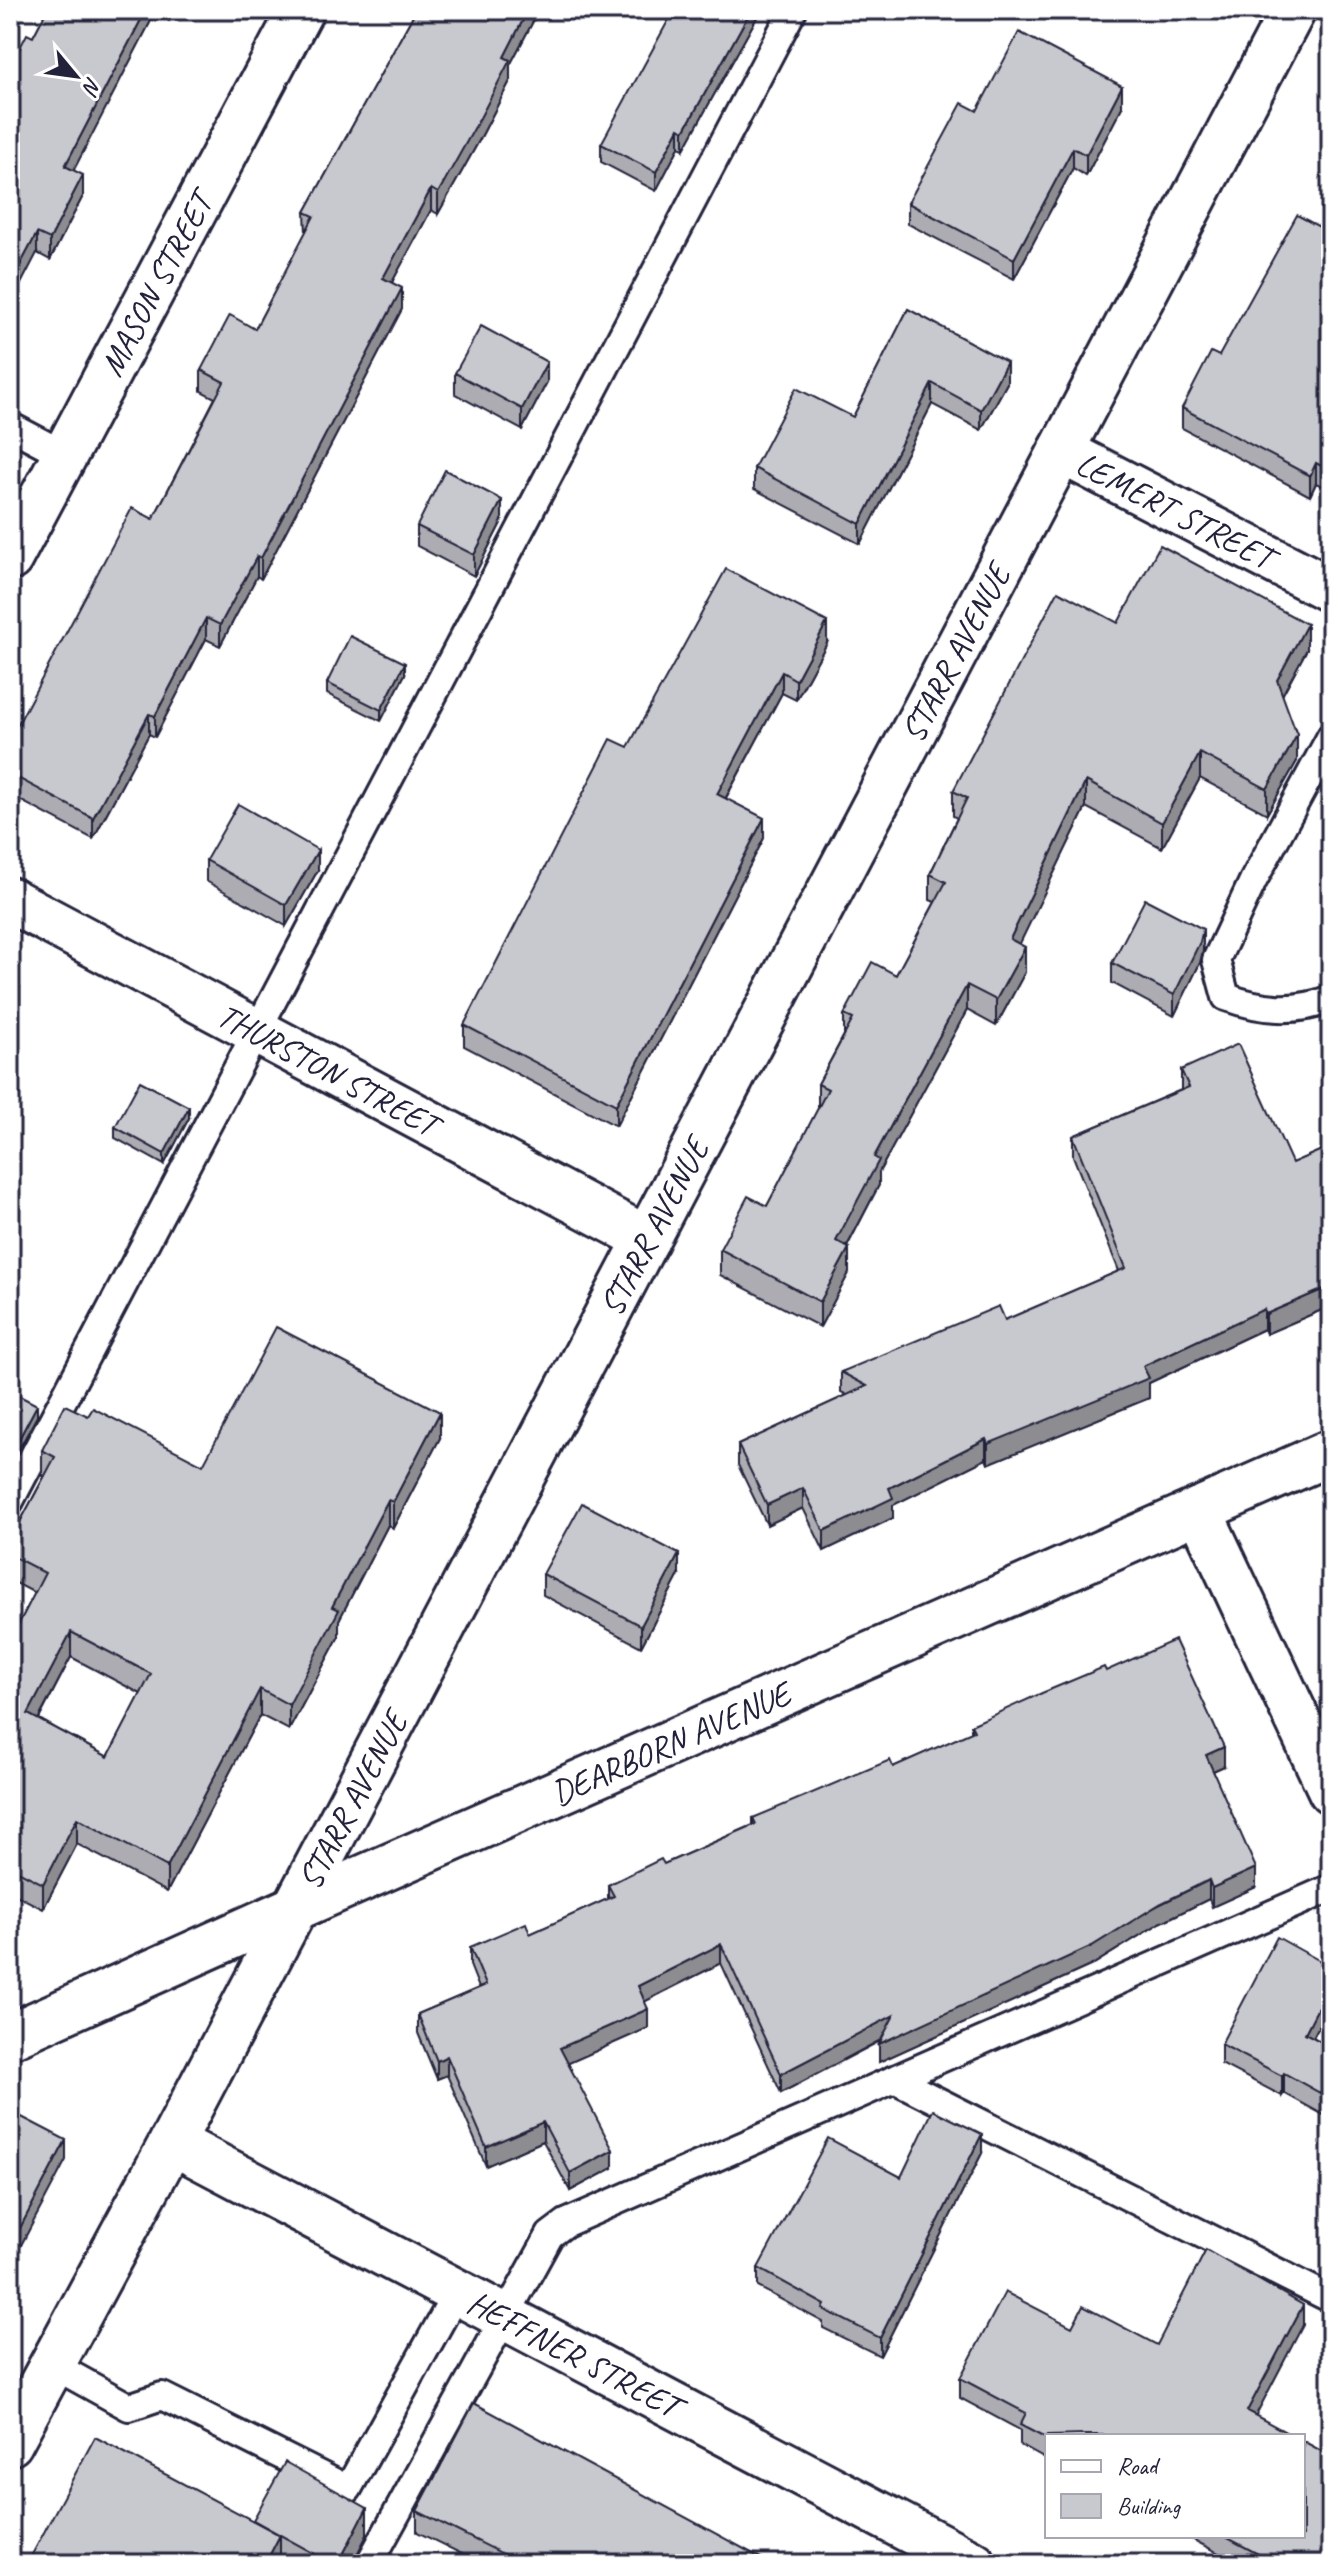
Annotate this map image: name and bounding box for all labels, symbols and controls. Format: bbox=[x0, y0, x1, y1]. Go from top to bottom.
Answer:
north arrow bbox=[36, 36, 116, 116]
text: N bbox=[75, 72, 108, 101]
street label: MASON STREET bbox=[90, 180, 225, 383]
street label: LEMERT STREET bbox=[1069, 442, 1287, 582]
street label: STARR AVENUE bbox=[891, 553, 1022, 749]
street label: THURSTON STREET bbox=[210, 993, 451, 1149]
street label: STARR AVENUE bbox=[589, 1127, 720, 1323]
street label: DEARBORN AVENUE bbox=[544, 1670, 800, 1815]
street label: STARR AVENUE bbox=[288, 1700, 418, 1897]
street label: HEFFNER STREET bbox=[460, 2281, 694, 2431]
legend bbox=[1045, 2434, 1305, 2538]
text: Road bbox=[1117, 2451, 1161, 2481]
text: Building bbox=[1117, 2491, 1182, 2521]

